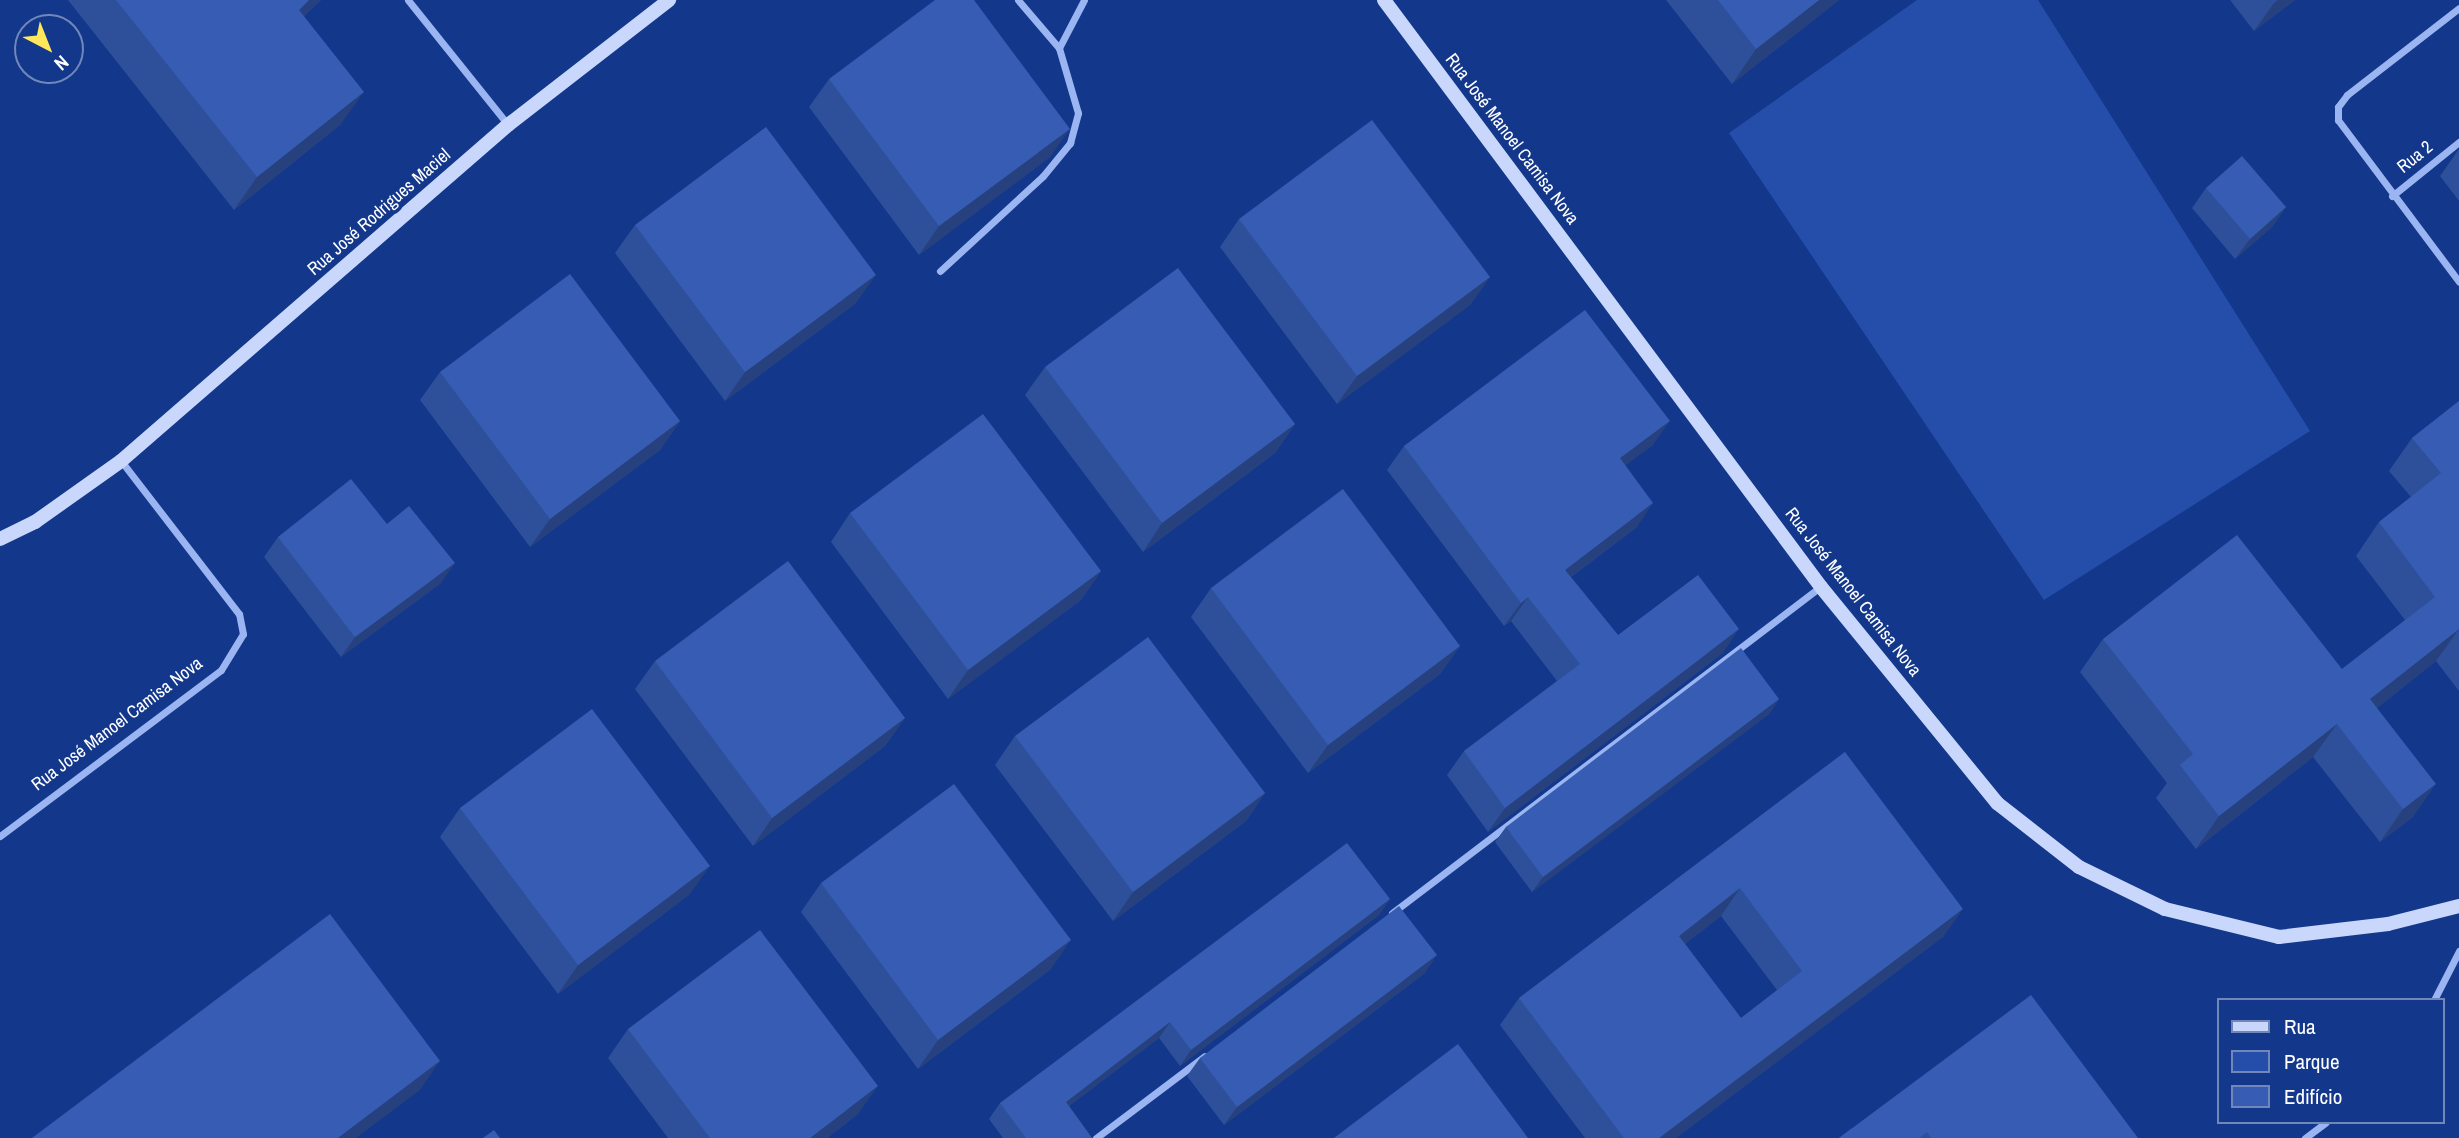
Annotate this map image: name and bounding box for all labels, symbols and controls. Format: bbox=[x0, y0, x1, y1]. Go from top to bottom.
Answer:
north arrow bbox=[14, 14, 84, 84]
street label: Rua José Manoel Camisa Nova bbox=[1441, 49, 1583, 229]
text: N bbox=[49, 50, 75, 77]
street label: Rua 2 bbox=[2393, 136, 2437, 178]
street label: Rua José Rodrigues Maciel bbox=[303, 144, 455, 280]
street label: Rua José Manoel Camisa Nova bbox=[1780, 503, 1926, 681]
street label: Rua José Manoel Camisa Nova bbox=[27, 653, 207, 795]
legend bbox=[2218, 998, 2445, 1124]
text: Rua bbox=[2284, 1012, 2316, 1041]
text: Parque bbox=[2284, 1047, 2340, 1076]
text: Edifício bbox=[2284, 1082, 2342, 1111]

